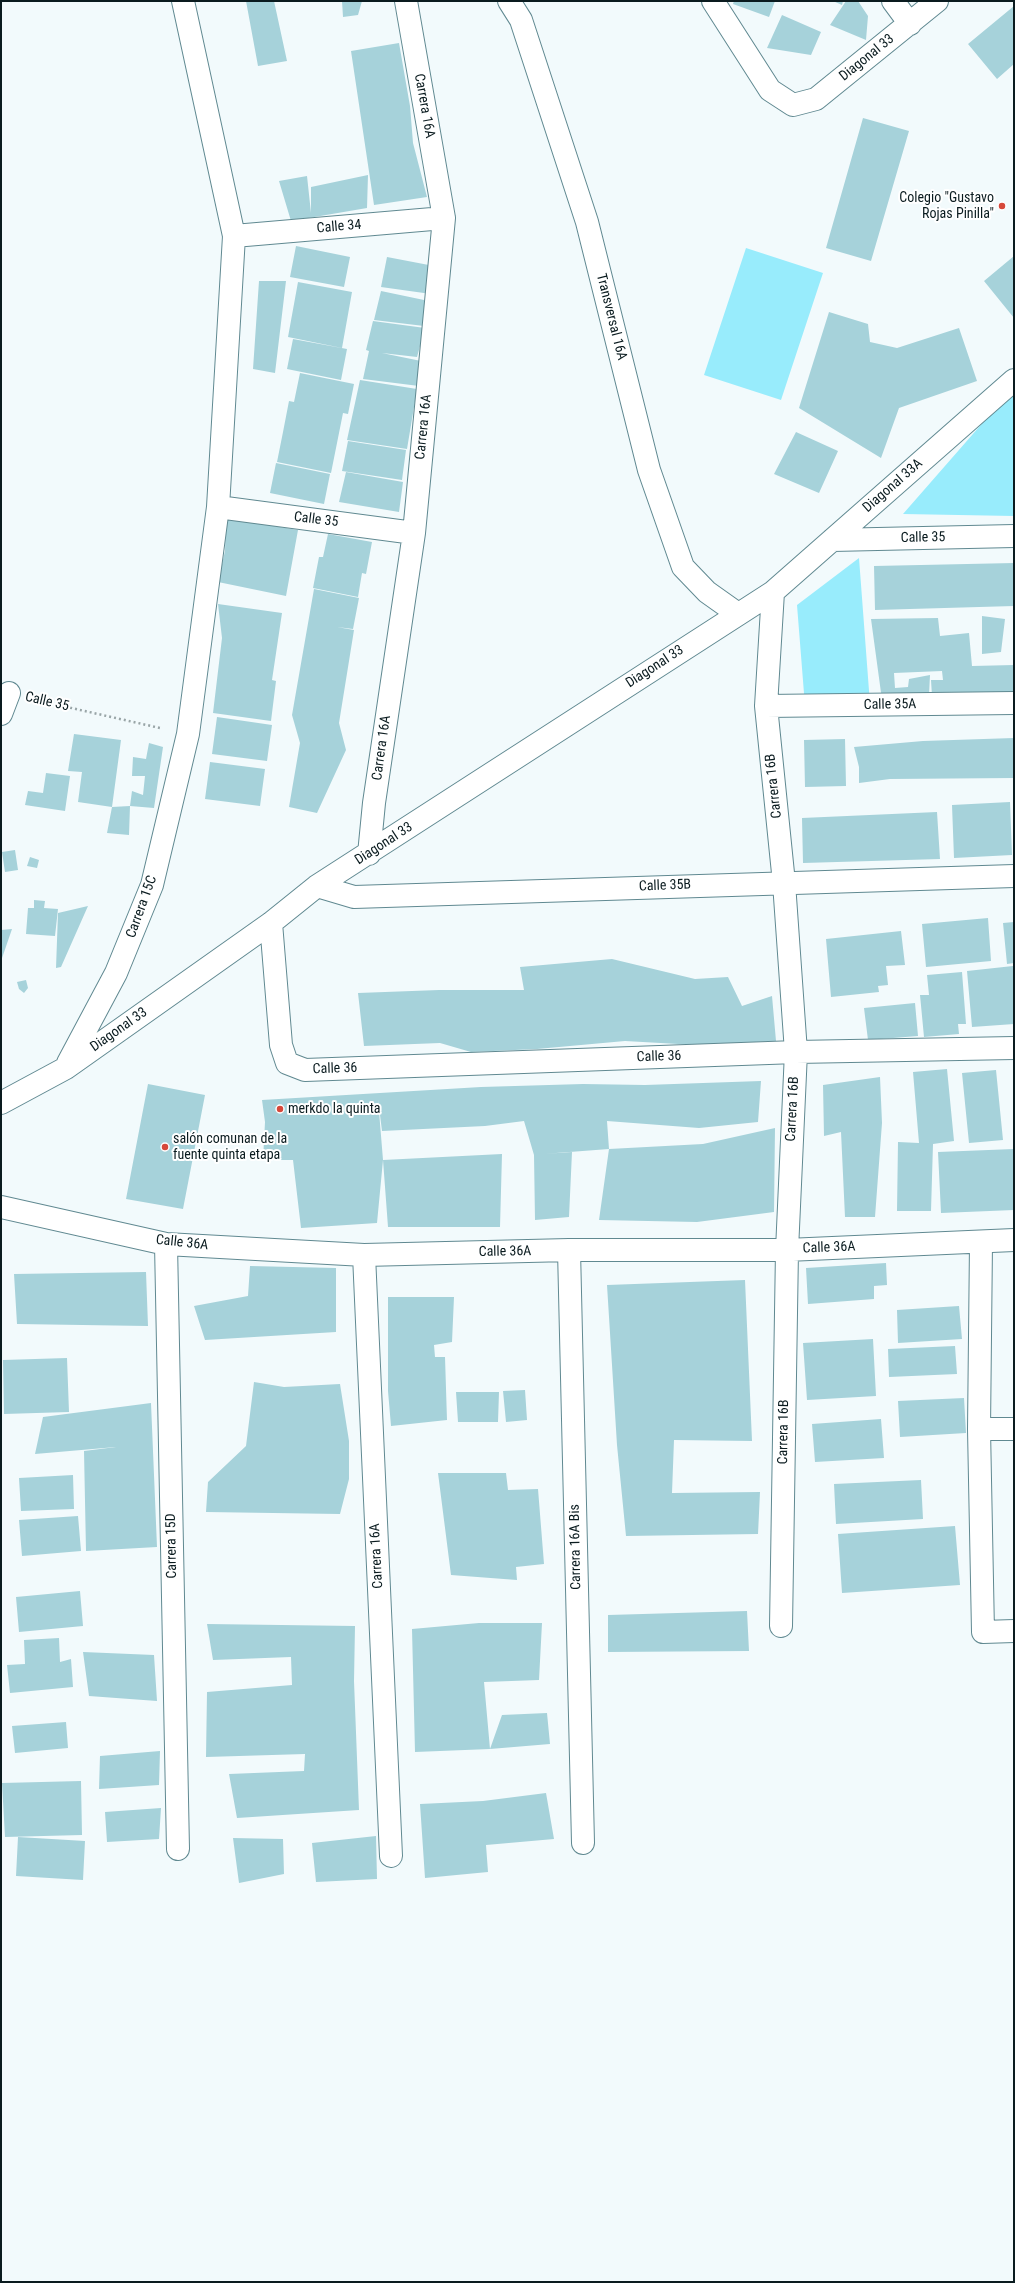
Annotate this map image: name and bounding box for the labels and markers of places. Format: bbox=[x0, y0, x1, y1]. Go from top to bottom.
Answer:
place label: Colegio "Gustavo Rojas Pinilla" bbox=[899, 190, 994, 222]
marker: Colegio "Gustavo Rojas Pinilla" bbox=[997, 201, 1007, 211]
place label: merkdo la quinta bbox=[288, 1101, 380, 1117]
marker: merkdo la quinta bbox=[275, 1104, 285, 1114]
place label: salón comunan de la fuente quinta etapa bbox=[173, 1131, 287, 1164]
marker: salón comunan de la fuente quinta etapa bbox=[160, 1142, 170, 1152]

